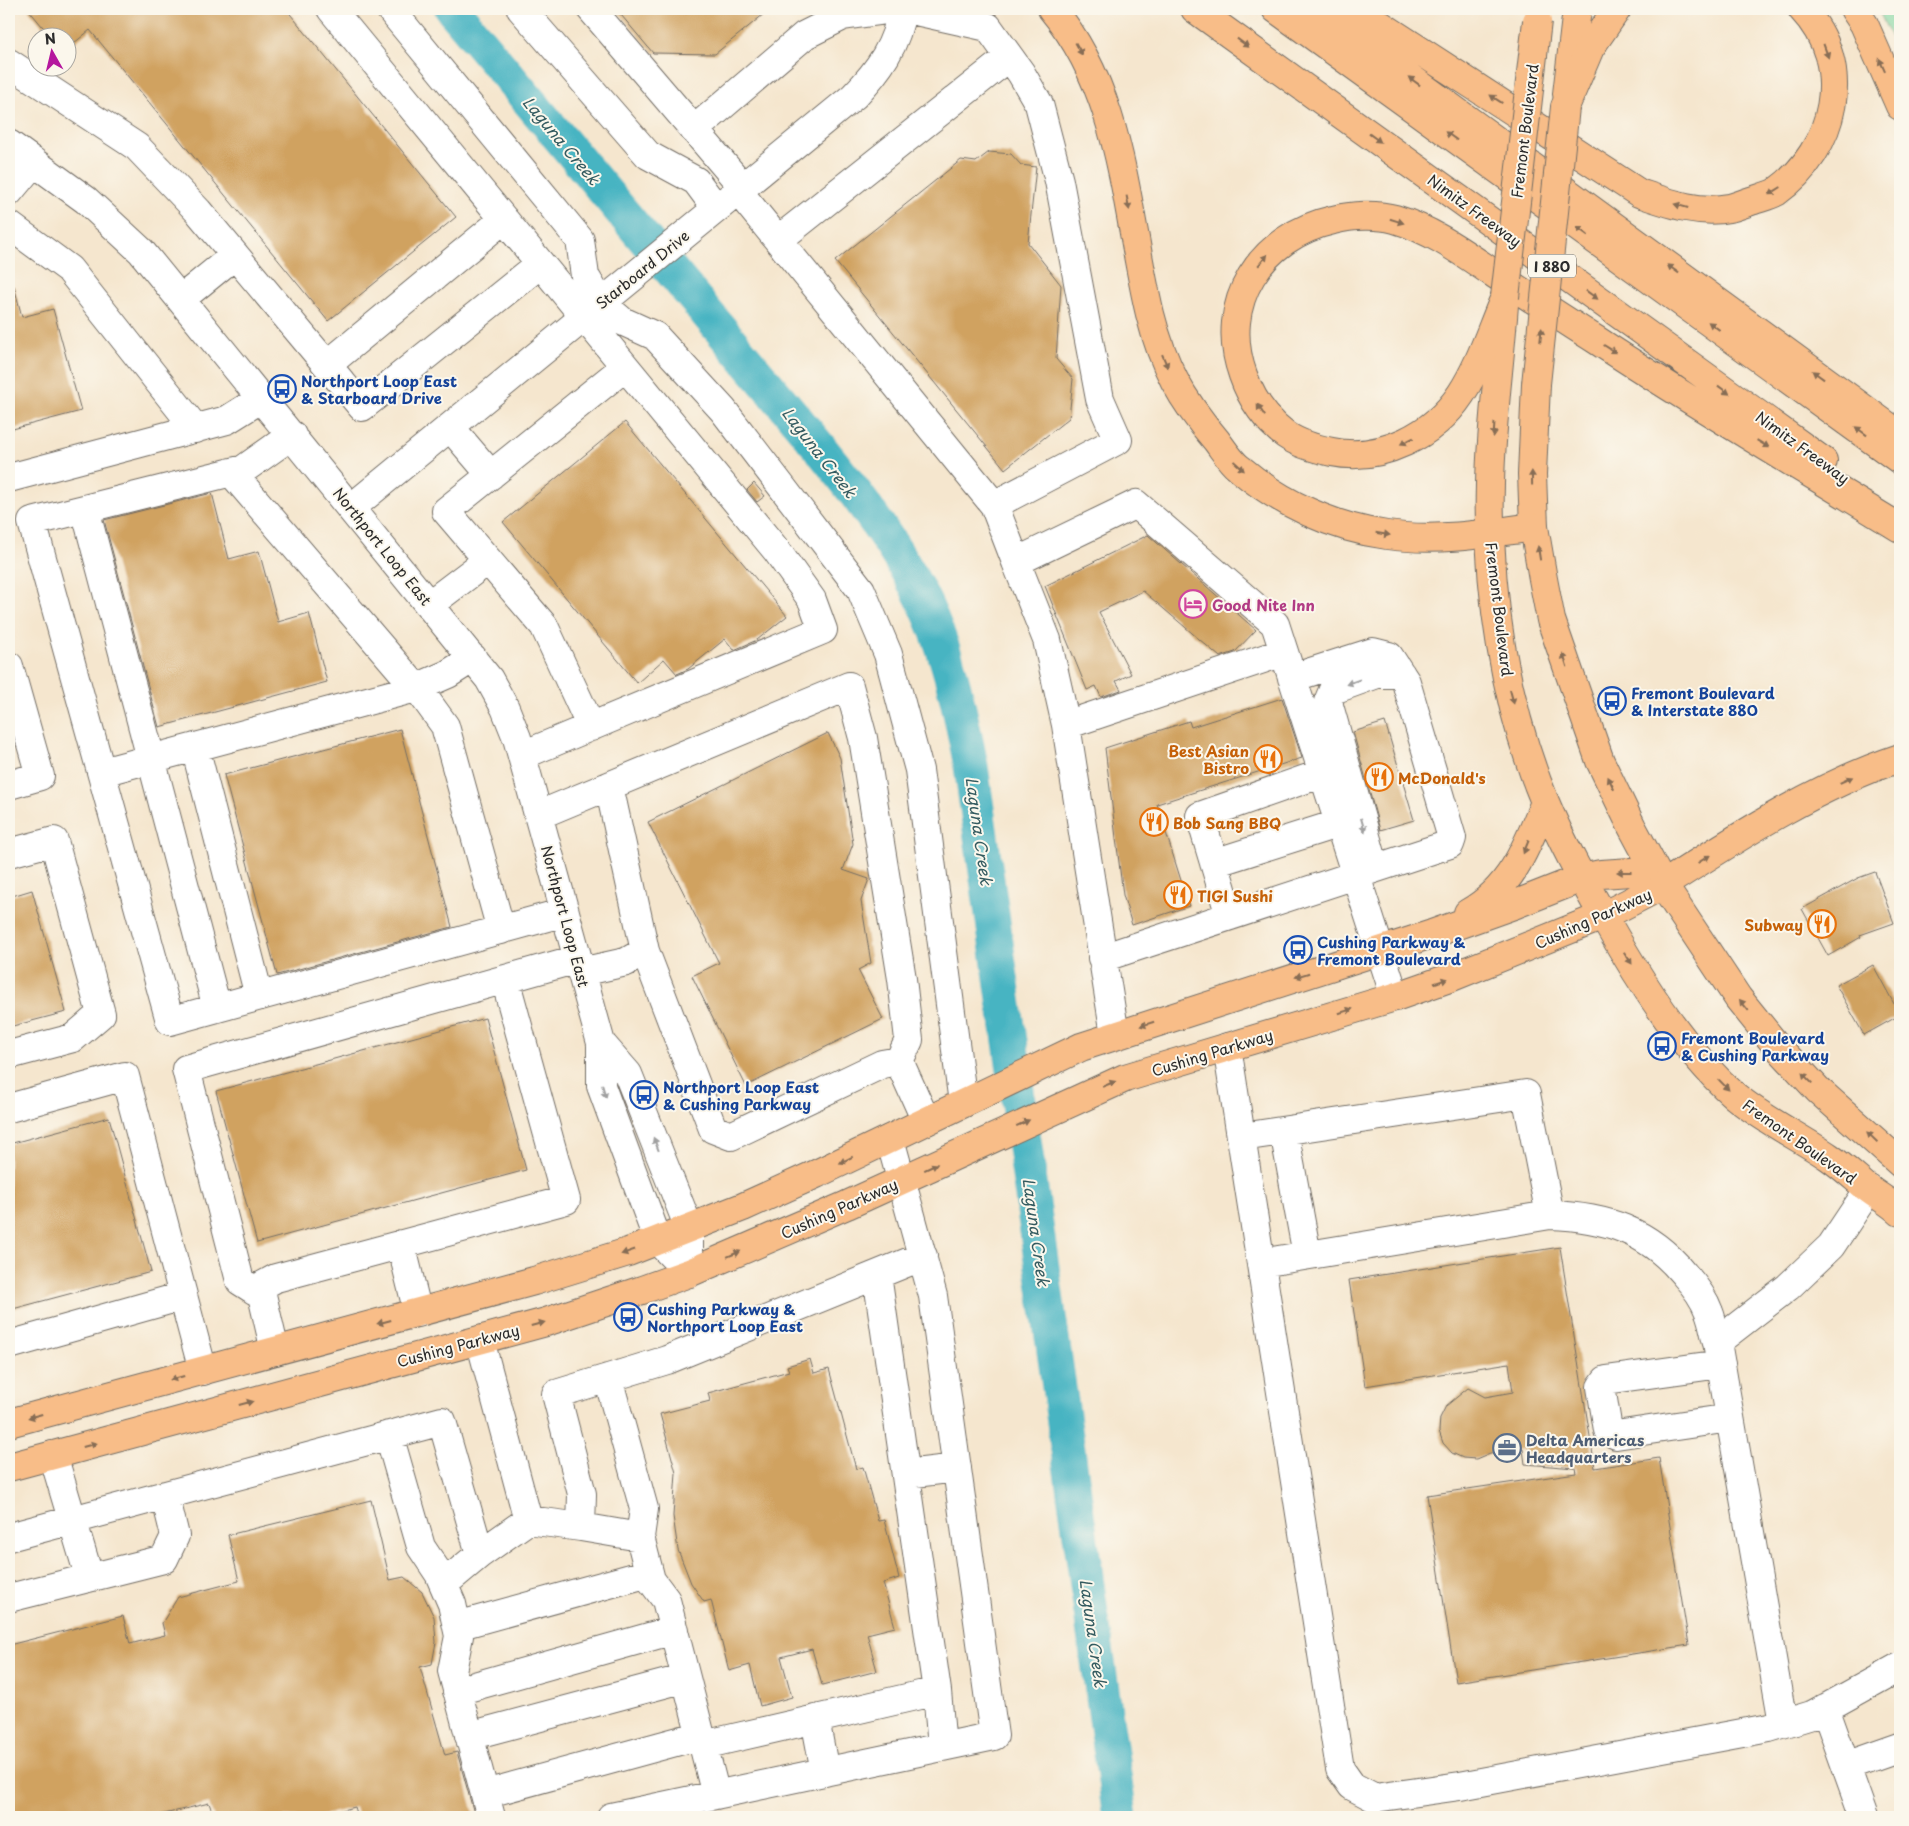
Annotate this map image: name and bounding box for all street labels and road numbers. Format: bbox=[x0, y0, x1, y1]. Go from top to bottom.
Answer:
street label: Fremont Boulevard bbox=[1504, 63, 1544, 199]
street label: Nimitz Freeway bbox=[1423, 168, 1527, 252]
street label: Starboard Drive bbox=[590, 224, 694, 314]
road number: I 880 bbox=[1528, 255, 1576, 278]
street label: Nimitz Freeway bbox=[1751, 405, 1855, 489]
street label: Northport Loop East bbox=[328, 482, 438, 610]
street label: Fremont Boulevard bbox=[1480, 541, 1520, 677]
street label: Northport Loop East bbox=[536, 843, 596, 989]
street label: Cushing Parkway bbox=[1531, 882, 1655, 954]
street label: Cushing Parkway bbox=[1148, 1023, 1276, 1081]
street label: Fremont Boulevard bbox=[1738, 1093, 1862, 1189]
street label: Cushing Parkway bbox=[777, 1172, 901, 1244]
street label: Cushing Parkway bbox=[394, 1318, 522, 1372]

